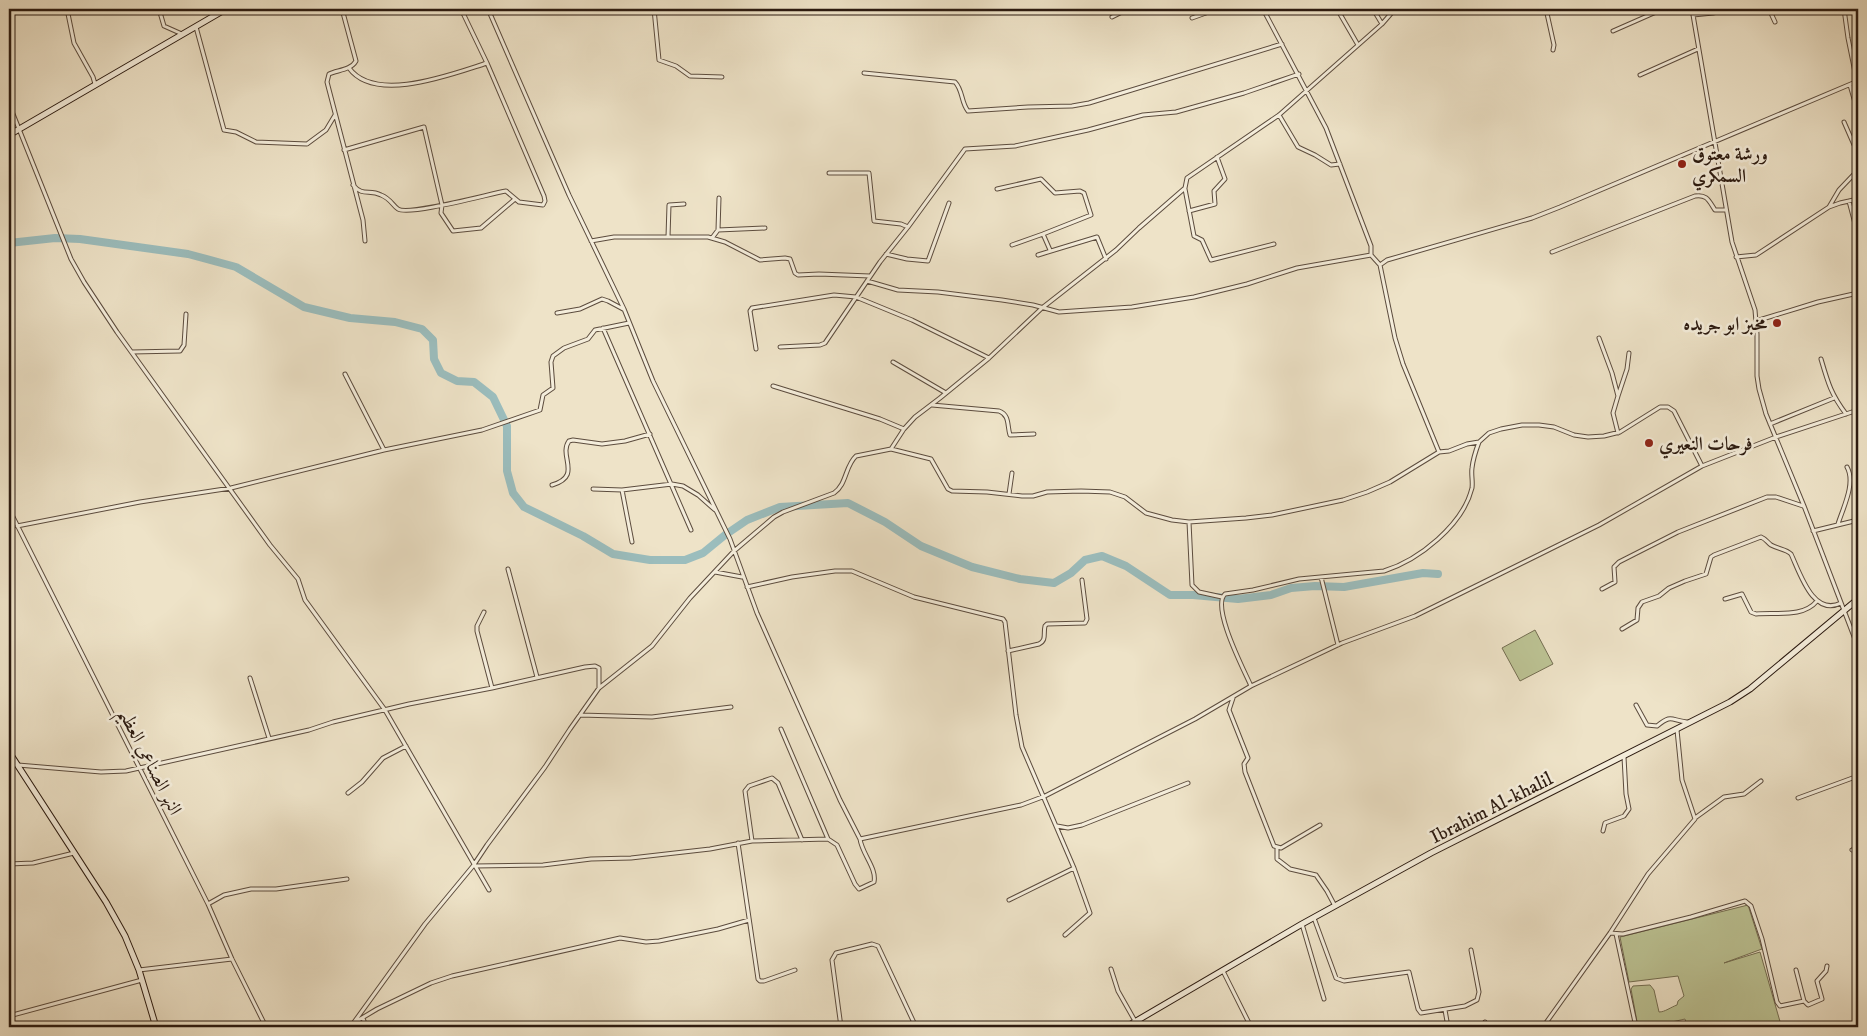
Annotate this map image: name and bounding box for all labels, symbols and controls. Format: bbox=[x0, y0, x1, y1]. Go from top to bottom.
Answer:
place label: ورشة معتوق السمكري bbox=[1692, 143, 1768, 191]
marker: ورشة معتوق السمكري bbox=[1676, 158, 1688, 170]
place label: مخبز ابو جريده bbox=[1683, 313, 1768, 336]
marker: مخبز ابو جريده bbox=[1771, 317, 1783, 329]
place label: فرحات النعيري bbox=[1659, 433, 1753, 459]
marker: فرحات النعيري bbox=[1643, 437, 1655, 449]
street label: النهر الصناعي العظيم bbox=[107, 704, 186, 822]
street label: Ibrahim Al-khalil bbox=[1427, 767, 1557, 849]

